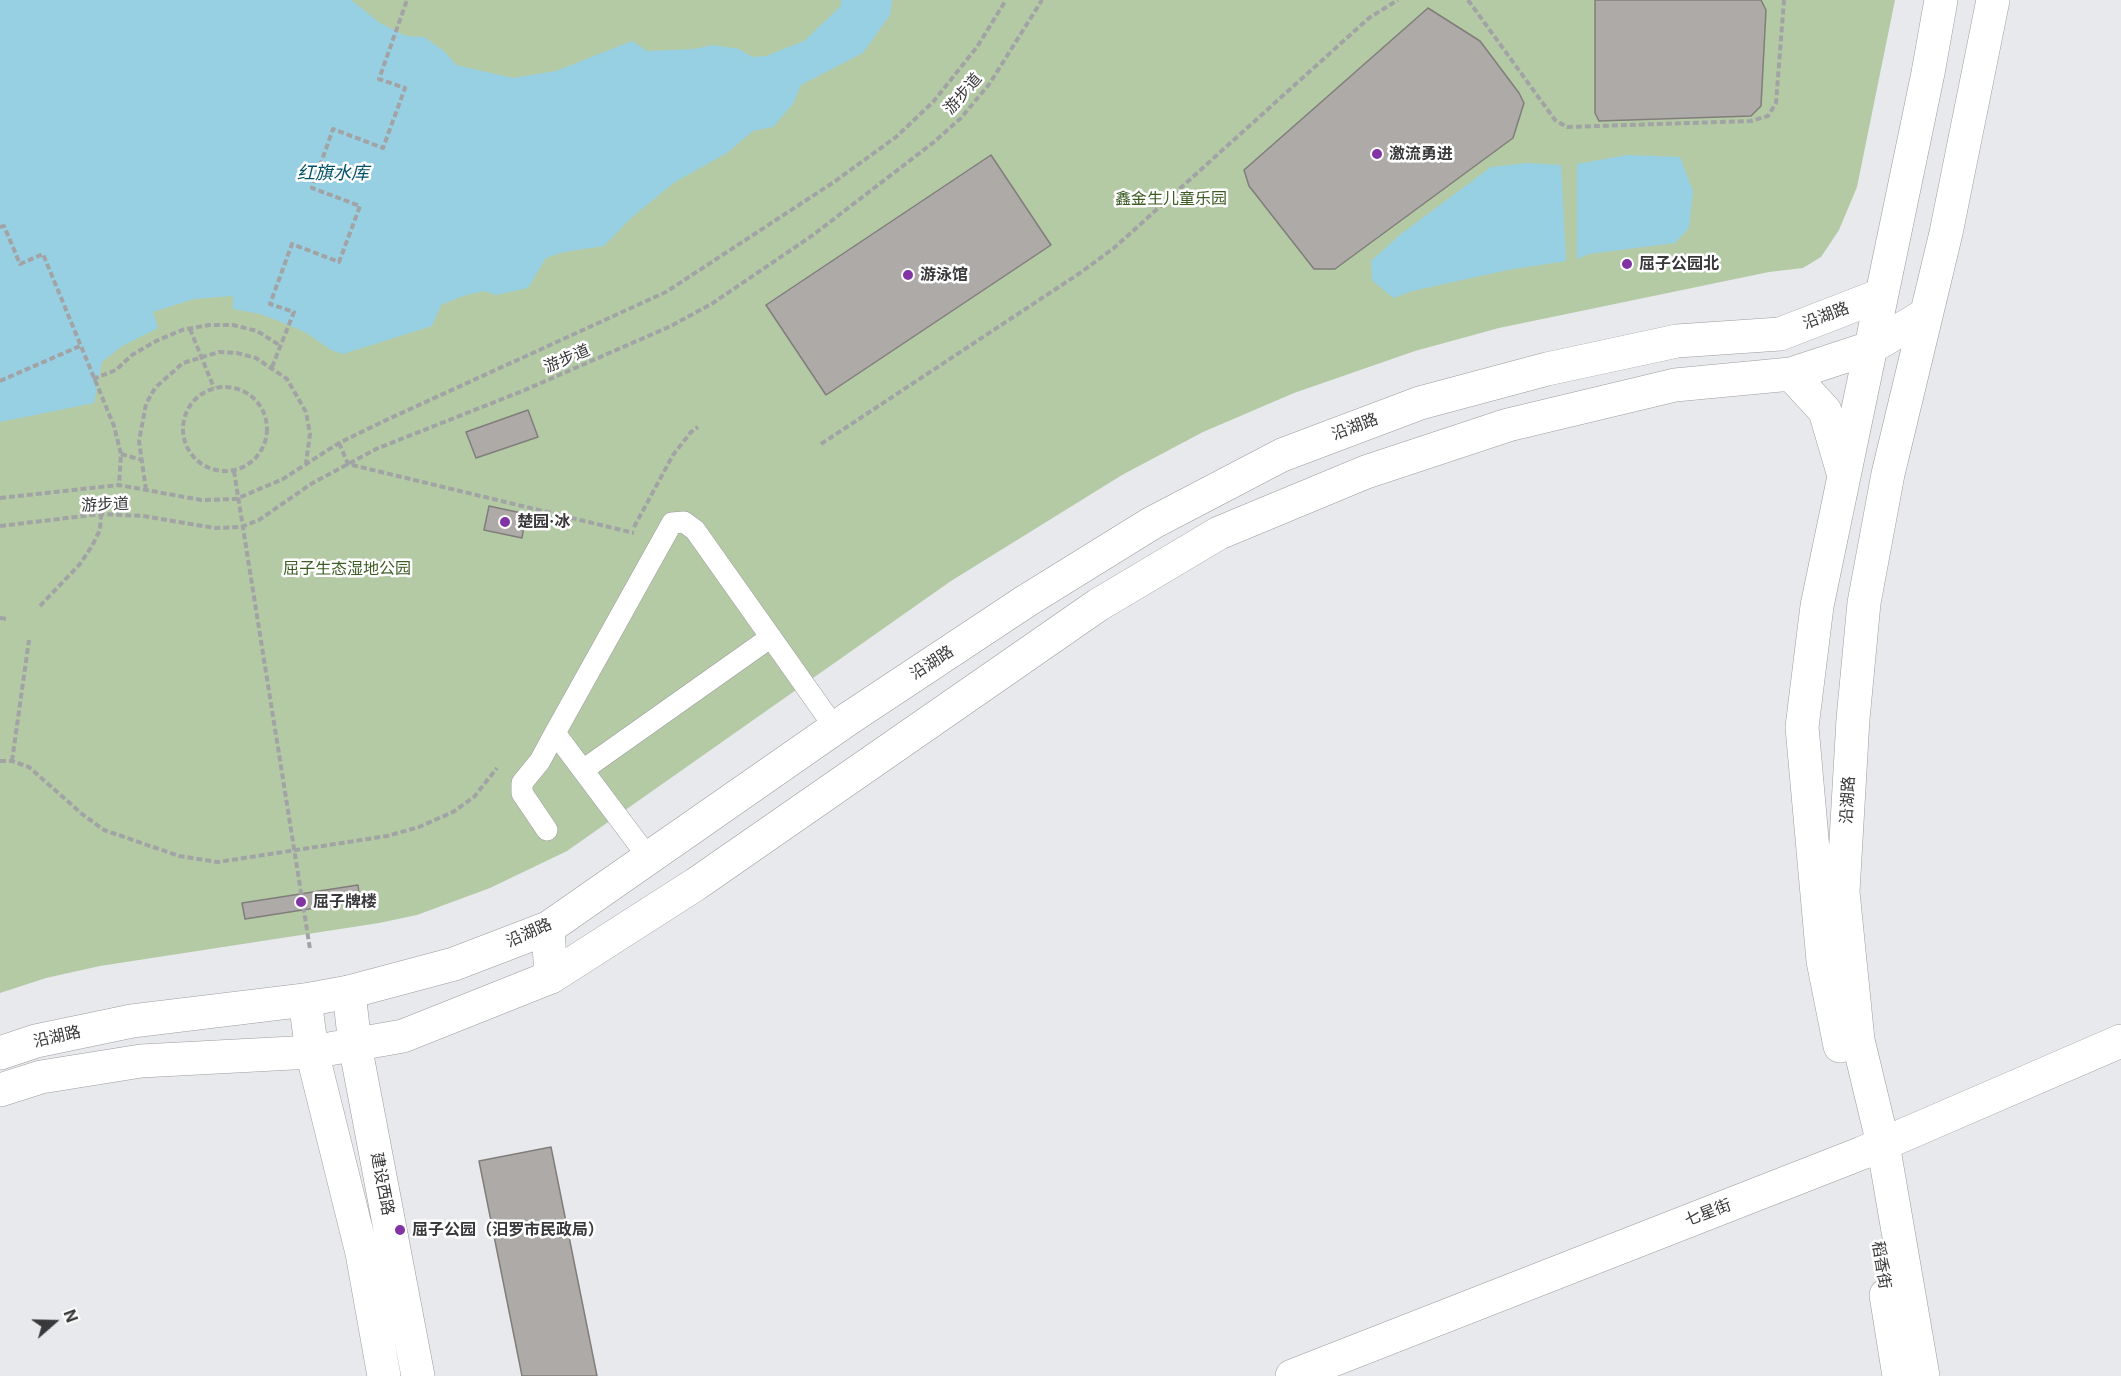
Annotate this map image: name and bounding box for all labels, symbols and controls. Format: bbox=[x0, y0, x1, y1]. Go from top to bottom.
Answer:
street label: 游步道 bbox=[940, 70, 986, 118]
place label: 激流勇进 bbox=[1389, 144, 1453, 164]
marker: 激流勇进 bbox=[1370, 147, 1384, 161]
water label: 红旗水库 bbox=[297, 163, 369, 185]
park label: 鑫金生儿童乐园 bbox=[1115, 189, 1227, 209]
place label: 屈子公园北 bbox=[1639, 254, 1719, 274]
marker: 屈子公园北 bbox=[1620, 257, 1634, 271]
place label: 游泳馆 bbox=[920, 265, 968, 285]
marker: 游泳馆 bbox=[901, 268, 915, 282]
street label: 沿湖路 bbox=[1800, 298, 1852, 334]
street label: 游步道 bbox=[541, 341, 593, 377]
street label: 沿湖路 bbox=[1329, 409, 1381, 445]
street label: 游步道 bbox=[81, 495, 129, 515]
place label: 楚园·冰 bbox=[517, 512, 570, 532]
marker: 楚园·冰 bbox=[498, 515, 512, 529]
park label: 屈子生态湿地公园 bbox=[283, 559, 411, 579]
street label: 沿湖路 bbox=[907, 642, 957, 684]
street label: 沿湖路 bbox=[1837, 776, 1859, 824]
place label: 屈子牌楼 bbox=[313, 892, 377, 912]
marker: 屈子牌楼 bbox=[294, 895, 308, 909]
street label: 沿湖路 bbox=[503, 914, 555, 952]
street label: 沿湖路 bbox=[31, 1022, 83, 1052]
street label: 建设西路 bbox=[366, 1151, 398, 1217]
street label: 七星街 bbox=[1682, 1195, 1734, 1231]
place label: 屈子公园（汨罗市民政局） bbox=[412, 1220, 604, 1240]
marker: 屈子公园（汨罗市民政局） bbox=[393, 1223, 407, 1237]
street label: 稻香街 bbox=[1868, 1240, 1894, 1290]
north arrow bbox=[24, 1292, 84, 1352]
text: N bbox=[59, 1307, 82, 1325]

